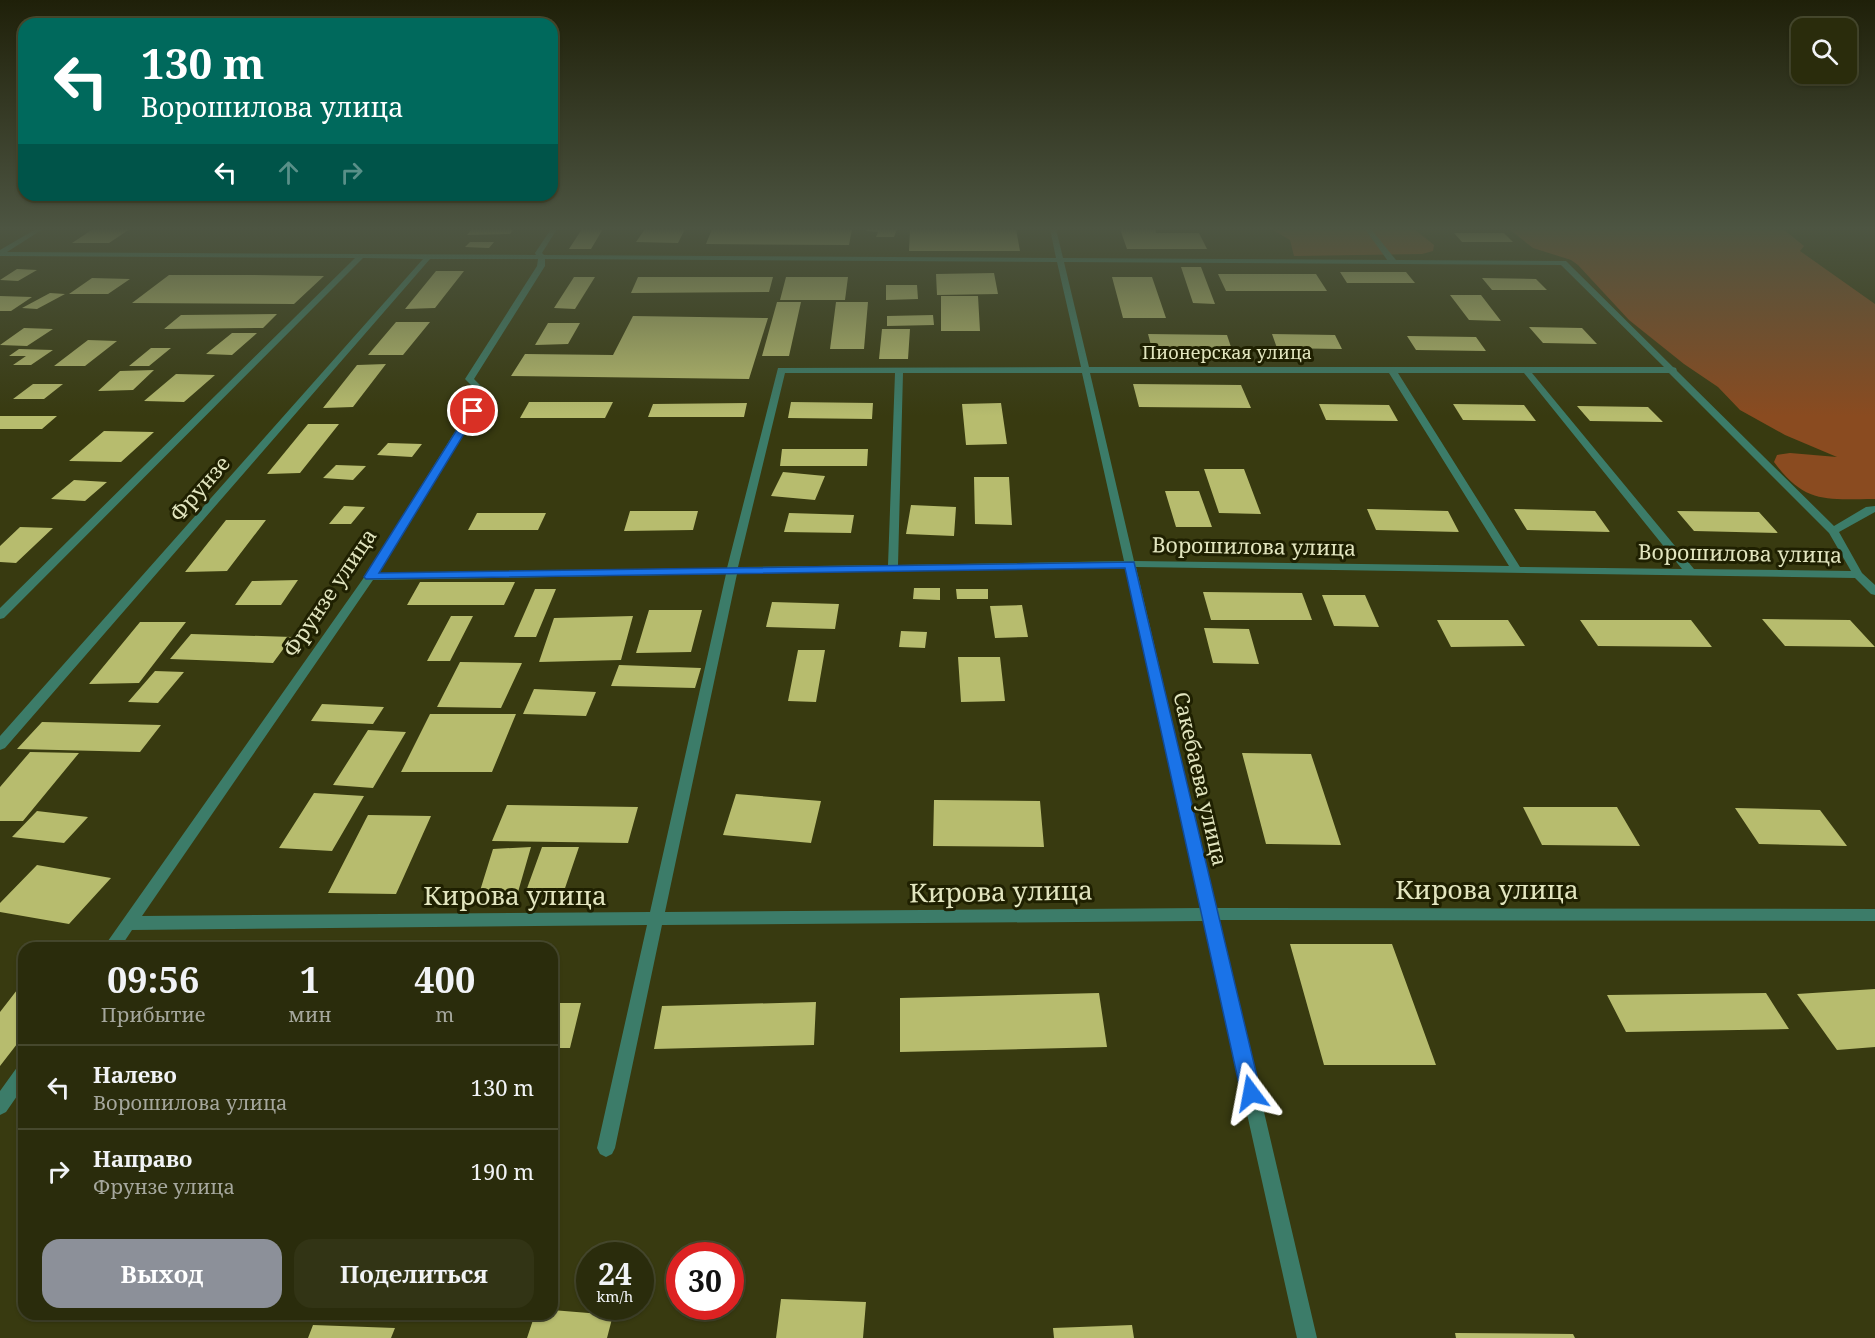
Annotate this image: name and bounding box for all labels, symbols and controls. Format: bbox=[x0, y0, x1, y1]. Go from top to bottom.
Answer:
map controls bbox=[1791, 18, 1857, 84]
button: search bbox=[1791, 18, 1857, 84]
text: 130 m bbox=[141, 34, 265, 91]
icon: left bbox=[42, 42, 120, 120]
text: Ворошилова улица bbox=[141, 88, 404, 125]
icon: left bbox=[209, 156, 242, 189]
icon: ahead bbox=[272, 156, 305, 189]
icon: right bbox=[335, 156, 368, 189]
street label: Пионерская улица bbox=[1142, 340, 1312, 364]
pin bbox=[447, 385, 498, 436]
icon: arrive bbox=[456, 394, 489, 427]
street label: Фрунзе bbox=[163, 449, 236, 527]
street label: Фрунзе улица bbox=[276, 523, 382, 662]
street label: Ворошилова улица bbox=[1152, 530, 1356, 562]
street label: Ворошилова улица bbox=[1638, 537, 1842, 569]
street label: Сакебаева улица bbox=[1167, 689, 1235, 869]
street label: Кирова улица bbox=[909, 871, 1093, 911]
street label: Кирова улица bbox=[1395, 871, 1579, 907]
street label: Кирова улица bbox=[423, 877, 607, 913]
text: 09:56 bbox=[107, 955, 199, 1004]
text: 1 bbox=[300, 955, 320, 1004]
text: 400 bbox=[414, 955, 475, 1004]
text: Прибытие bbox=[101, 1001, 206, 1028]
text: мин bbox=[288, 1001, 332, 1028]
text: m bbox=[435, 1001, 454, 1028]
text: Налево bbox=[93, 1059, 177, 1089]
position arrow bbox=[1219, 1061, 1283, 1125]
icon: left bbox=[42, 1071, 75, 1104]
text: 130 m bbox=[471, 1072, 534, 1102]
text: Ворошилова улица bbox=[93, 1089, 288, 1116]
text: Направо bbox=[93, 1143, 192, 1173]
icon: right bbox=[42, 1155, 75, 1188]
text: 190 m bbox=[471, 1156, 534, 1186]
text: Фрунзе улица bbox=[93, 1173, 235, 1200]
button: Выход bbox=[42, 1239, 282, 1308]
button: Поделиться bbox=[294, 1239, 534, 1308]
speed limit sign: 30 bbox=[666, 1242, 744, 1320]
text: 24 bbox=[598, 1253, 632, 1294]
text: km/h bbox=[597, 1286, 633, 1306]

